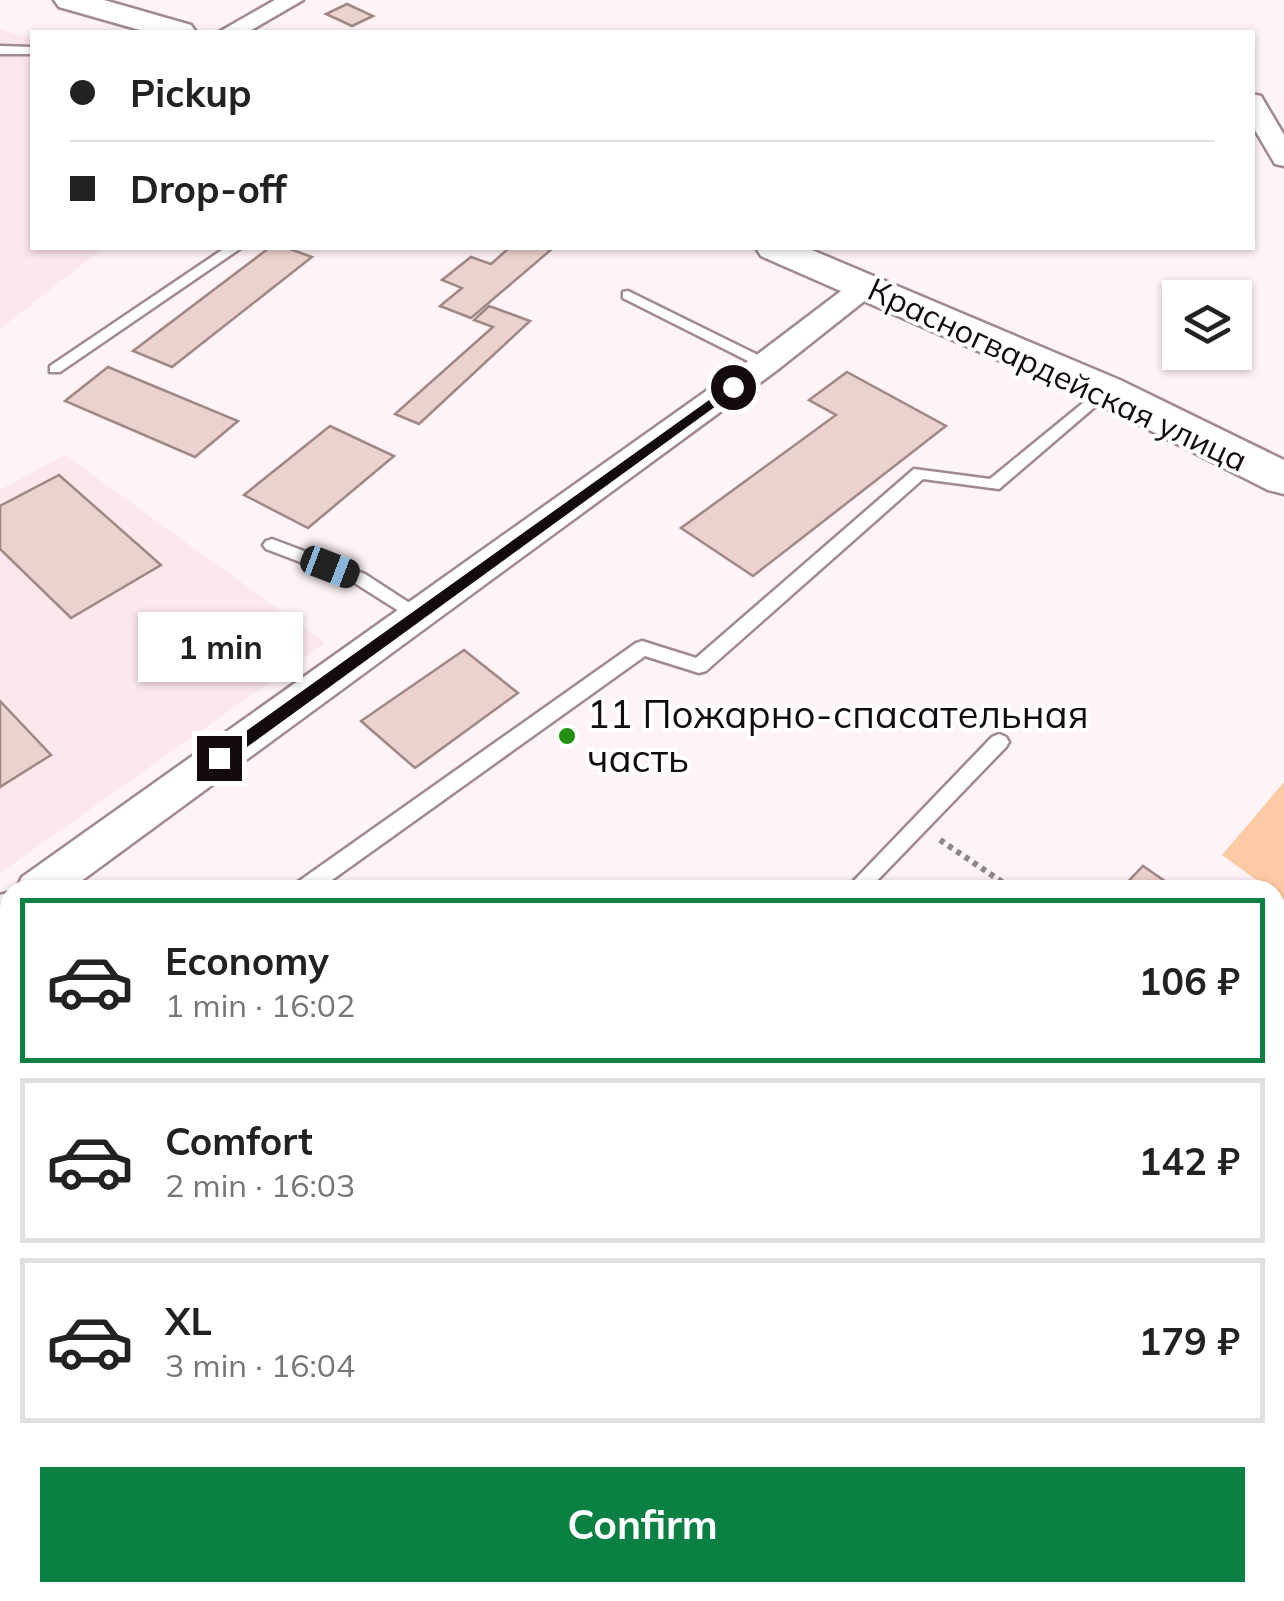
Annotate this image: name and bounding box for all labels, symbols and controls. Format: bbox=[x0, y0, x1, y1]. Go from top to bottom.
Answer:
text: Pickup bbox=[130, 69, 252, 117]
text: Drop-off bbox=[130, 165, 287, 213]
street label: Красногвардейская улица bbox=[862, 269, 1254, 479]
map controls bbox=[1162, 280, 1252, 370]
button: layers bbox=[1162, 280, 1252, 370]
route start bbox=[711, 365, 756, 410]
car bbox=[297, 542, 363, 592]
callout: 1 min bbox=[136, 613, 302, 683]
text: 1 min bbox=[178, 627, 263, 667]
place label: 11 Пожарно-спасательная часть bbox=[587, 690, 1089, 782]
marker: 11 Пожарно-спасательная часть bbox=[556, 725, 578, 747]
route end bbox=[197, 736, 242, 781]
icon: car bbox=[45, 936, 135, 1026]
text: Economy bbox=[165, 937, 329, 985]
text: 106 ₽ bbox=[1138, 957, 1240, 1005]
text: 1 min · 16:02 bbox=[165, 985, 355, 1025]
icon: car bbox=[45, 1116, 135, 1206]
text: Comfort bbox=[165, 1117, 313, 1165]
text: 142 ₽ bbox=[1138, 1137, 1240, 1185]
text: 2 min · 16:03 bbox=[165, 1165, 355, 1205]
icon: car bbox=[45, 1296, 135, 1386]
text: XL bbox=[165, 1297, 212, 1345]
text: 179 ₽ bbox=[1138, 1317, 1240, 1365]
text: 3 min · 16:04 bbox=[165, 1345, 355, 1385]
button: Confirm bbox=[40, 1467, 1245, 1582]

